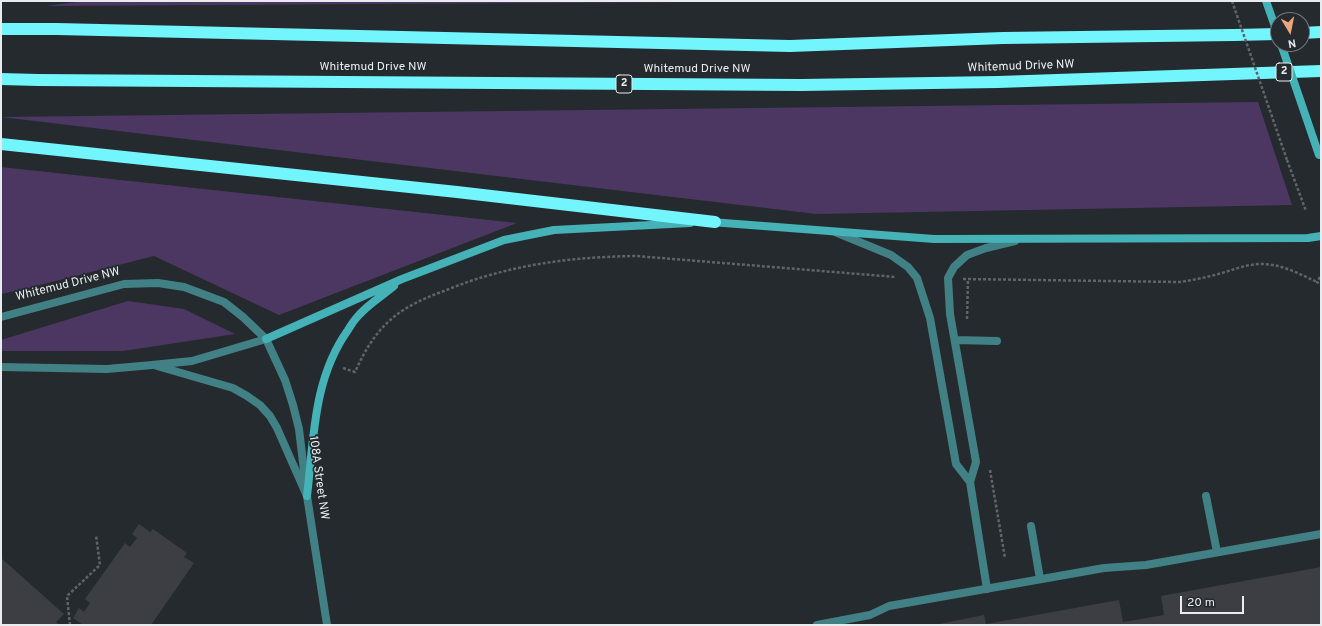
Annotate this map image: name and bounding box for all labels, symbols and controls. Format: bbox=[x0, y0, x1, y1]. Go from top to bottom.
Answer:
north arrow bbox=[1270, 12, 1310, 52]
text: N bbox=[1287, 35, 1297, 50]
street label: Whitemud Drive NW bbox=[967, 58, 1075, 76]
street label: Whitemud Drive NW bbox=[319, 61, 427, 75]
street label: Whitemud Drive NW bbox=[643, 63, 751, 77]
road number: 2 bbox=[1276, 63, 1292, 81]
road number: 2 bbox=[616, 75, 632, 93]
street label: Whitemud Drive NW bbox=[14, 265, 122, 305]
street label: 108A Street NW bbox=[305, 435, 331, 521]
scale bar bbox=[1182, 588, 1246, 614]
text: 20 m bbox=[1187, 595, 1215, 611]

